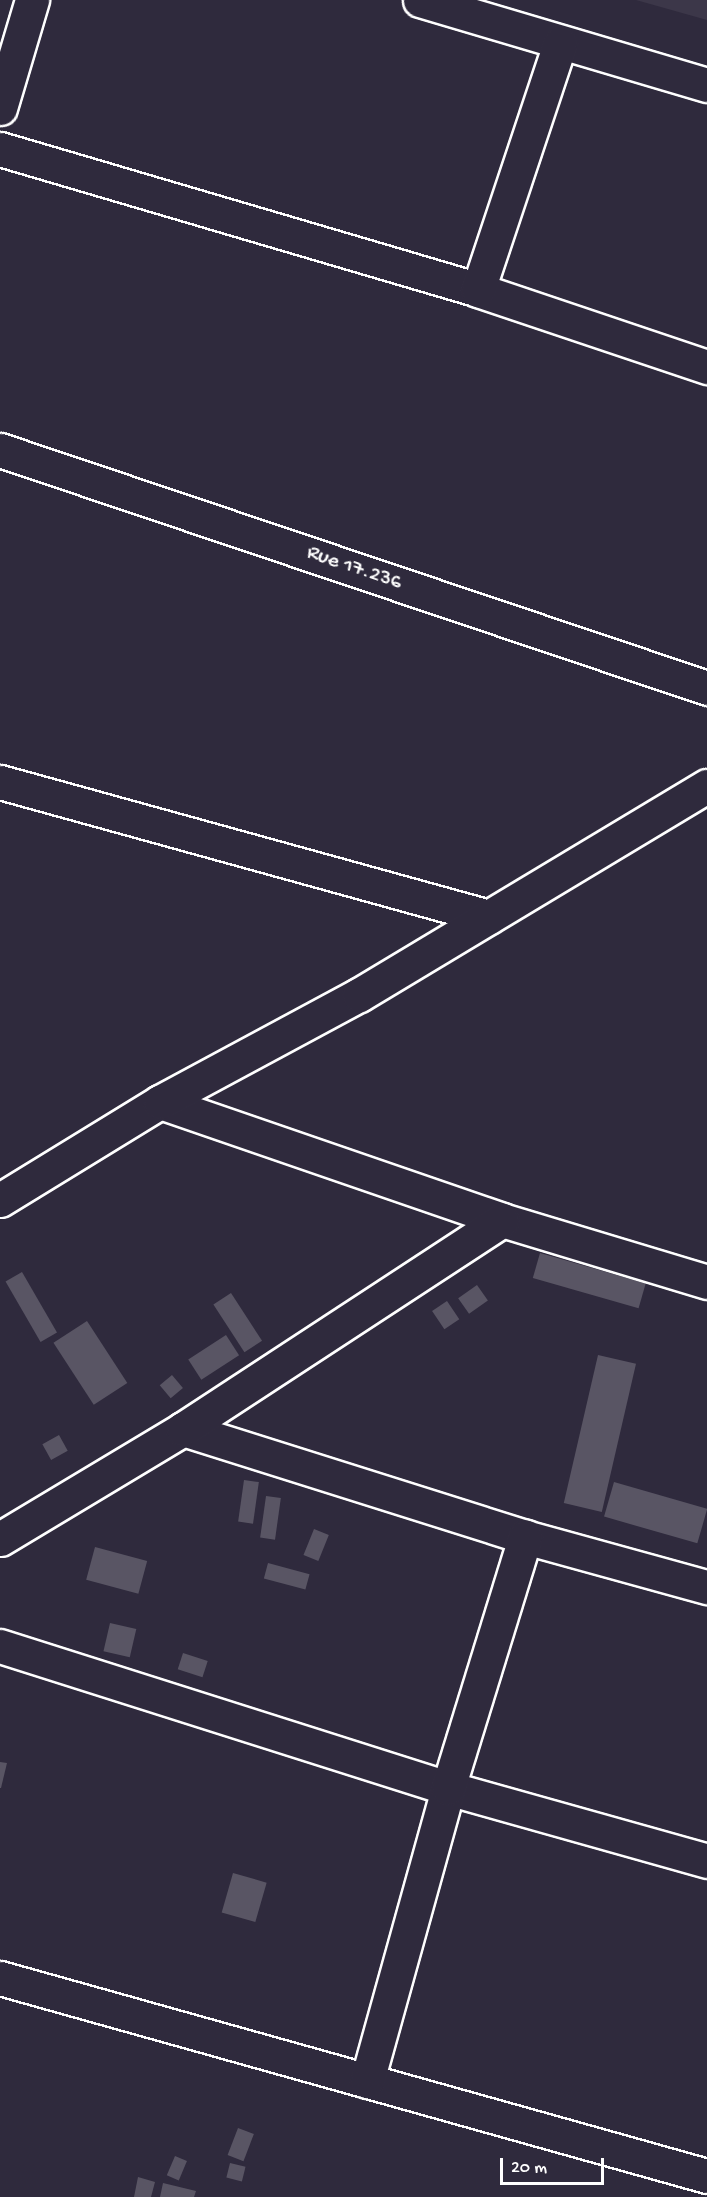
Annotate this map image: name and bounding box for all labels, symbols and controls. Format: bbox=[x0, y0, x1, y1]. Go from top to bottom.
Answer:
street label: Rue 17.236 bbox=[303, 540, 405, 598]
scale bar bbox=[503, 2146, 606, 2184]
text: 20 m bbox=[511, 2158, 547, 2179]

